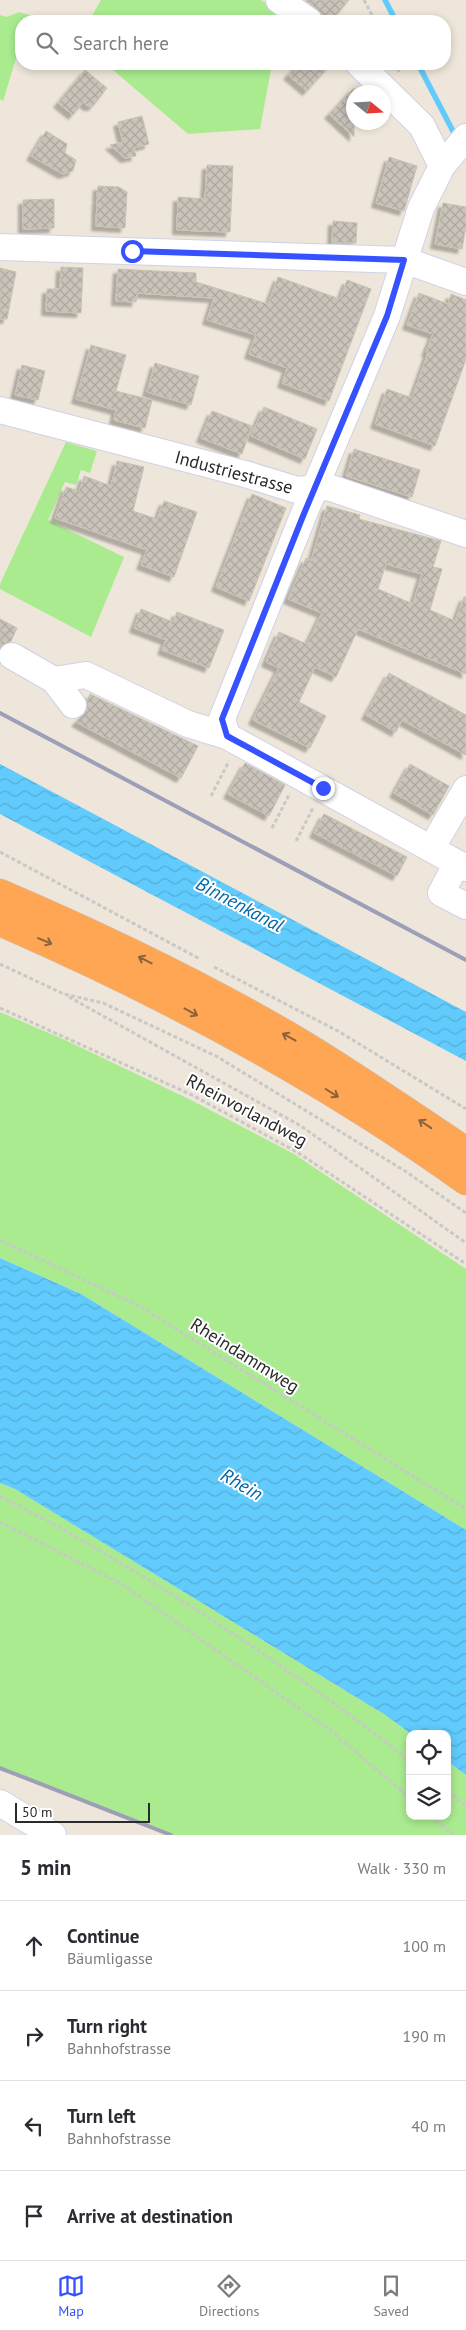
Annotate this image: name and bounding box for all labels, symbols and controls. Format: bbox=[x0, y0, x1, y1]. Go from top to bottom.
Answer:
search box bbox=[15, 15, 451, 70]
icon: search bbox=[33, 29, 61, 57]
text: Search here bbox=[73, 31, 169, 55]
north arrow bbox=[346, 85, 391, 130]
route start bbox=[121, 240, 144, 263]
street label: Industriestrasse bbox=[172, 445, 296, 499]
route end bbox=[312, 777, 335, 800]
water label: Binnenkanal bbox=[192, 871, 288, 937]
one-way arrow bbox=[37, 937, 52, 947]
one-way arrow bbox=[138, 955, 153, 964]
one-way arrow bbox=[183, 1008, 197, 1018]
one-way arrow bbox=[282, 1031, 296, 1041]
street label: Rheinvorlandweg bbox=[182, 1068, 312, 1152]
one-way arrow bbox=[324, 1089, 338, 1099]
one-way arrow bbox=[419, 1119, 433, 1129]
street label: Rheindammweg bbox=[186, 1312, 304, 1398]
water label: Rhein bbox=[217, 1462, 267, 1506]
map controls bbox=[406, 1730, 451, 1820]
button: locate bbox=[406, 1730, 451, 1775]
button: layers bbox=[406, 1775, 451, 1820]
scale bar bbox=[15, 1800, 150, 1823]
text: 50 m bbox=[22, 1803, 52, 1821]
text: 5 min bbox=[20, 1854, 71, 1881]
text: Walk · 330 m bbox=[357, 1858, 446, 1878]
text: Continue bbox=[67, 1924, 139, 1948]
icon: ahead bbox=[20, 1932, 48, 1960]
text: 100 m bbox=[403, 1936, 446, 1956]
text: Bäumligasse bbox=[67, 1948, 153, 1968]
text: Turn right bbox=[67, 2014, 147, 2038]
icon: right bbox=[20, 2022, 48, 2050]
text: 190 m bbox=[403, 2026, 446, 2046]
text: Bahnhofstrasse bbox=[67, 2038, 171, 2058]
text: Turn left bbox=[67, 2104, 136, 2128]
icon: left bbox=[20, 2112, 48, 2140]
text: 40 m bbox=[411, 2116, 446, 2136]
text: Bahnhofstrasse bbox=[67, 2128, 171, 2148]
icon: arrive bbox=[20, 2202, 48, 2230]
text: Arrive at destination bbox=[67, 2204, 233, 2228]
tab: Map bbox=[57, 2272, 85, 2320]
tab: Directions bbox=[199, 2272, 259, 2320]
tab: Saved bbox=[373, 2272, 409, 2320]

